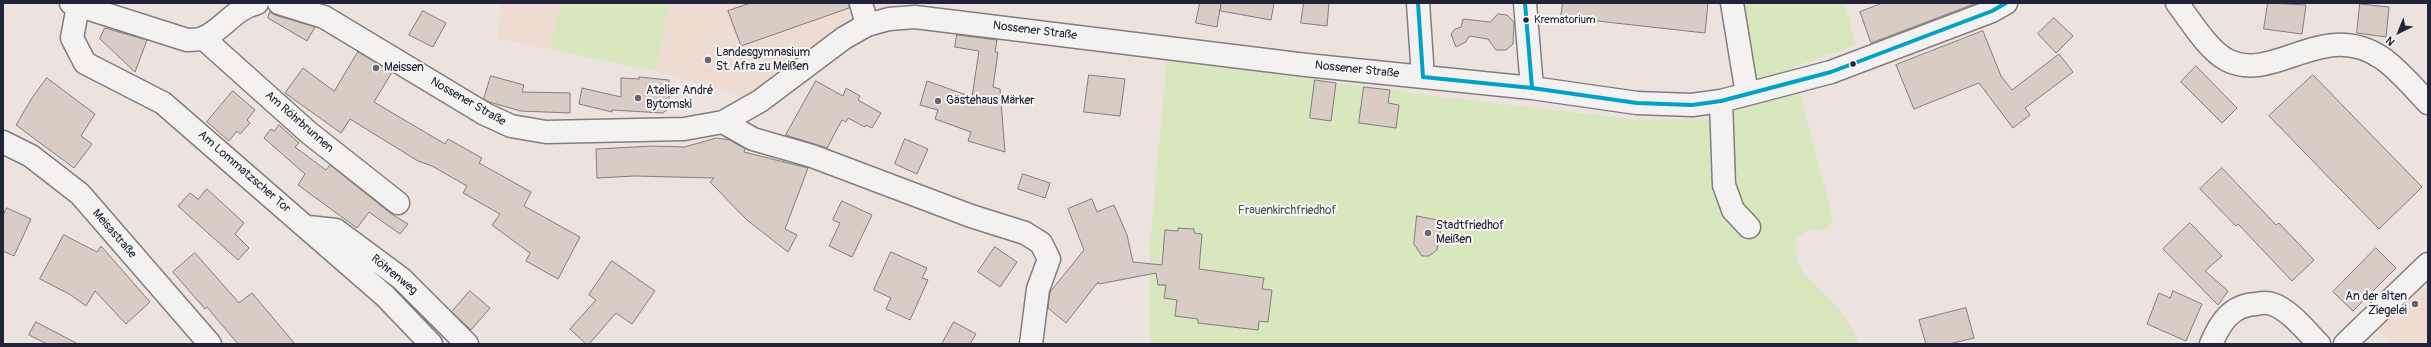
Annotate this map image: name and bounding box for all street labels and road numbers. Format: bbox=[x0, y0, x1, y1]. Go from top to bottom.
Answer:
street label: Nossener Straße bbox=[992, 19, 1078, 43]
street label: Nossener Straße bbox=[1314, 58, 1400, 82]
street label: Nossener Straße bbox=[428, 75, 508, 129]
street label: Am Röhrbrunnen bbox=[262, 88, 336, 156]
street label: Am Lommatzscher Tor bbox=[195, 128, 293, 216]
street label: Meisastraße bbox=[89, 207, 139, 261]
street label: Röhrenweg bbox=[368, 252, 420, 298]

